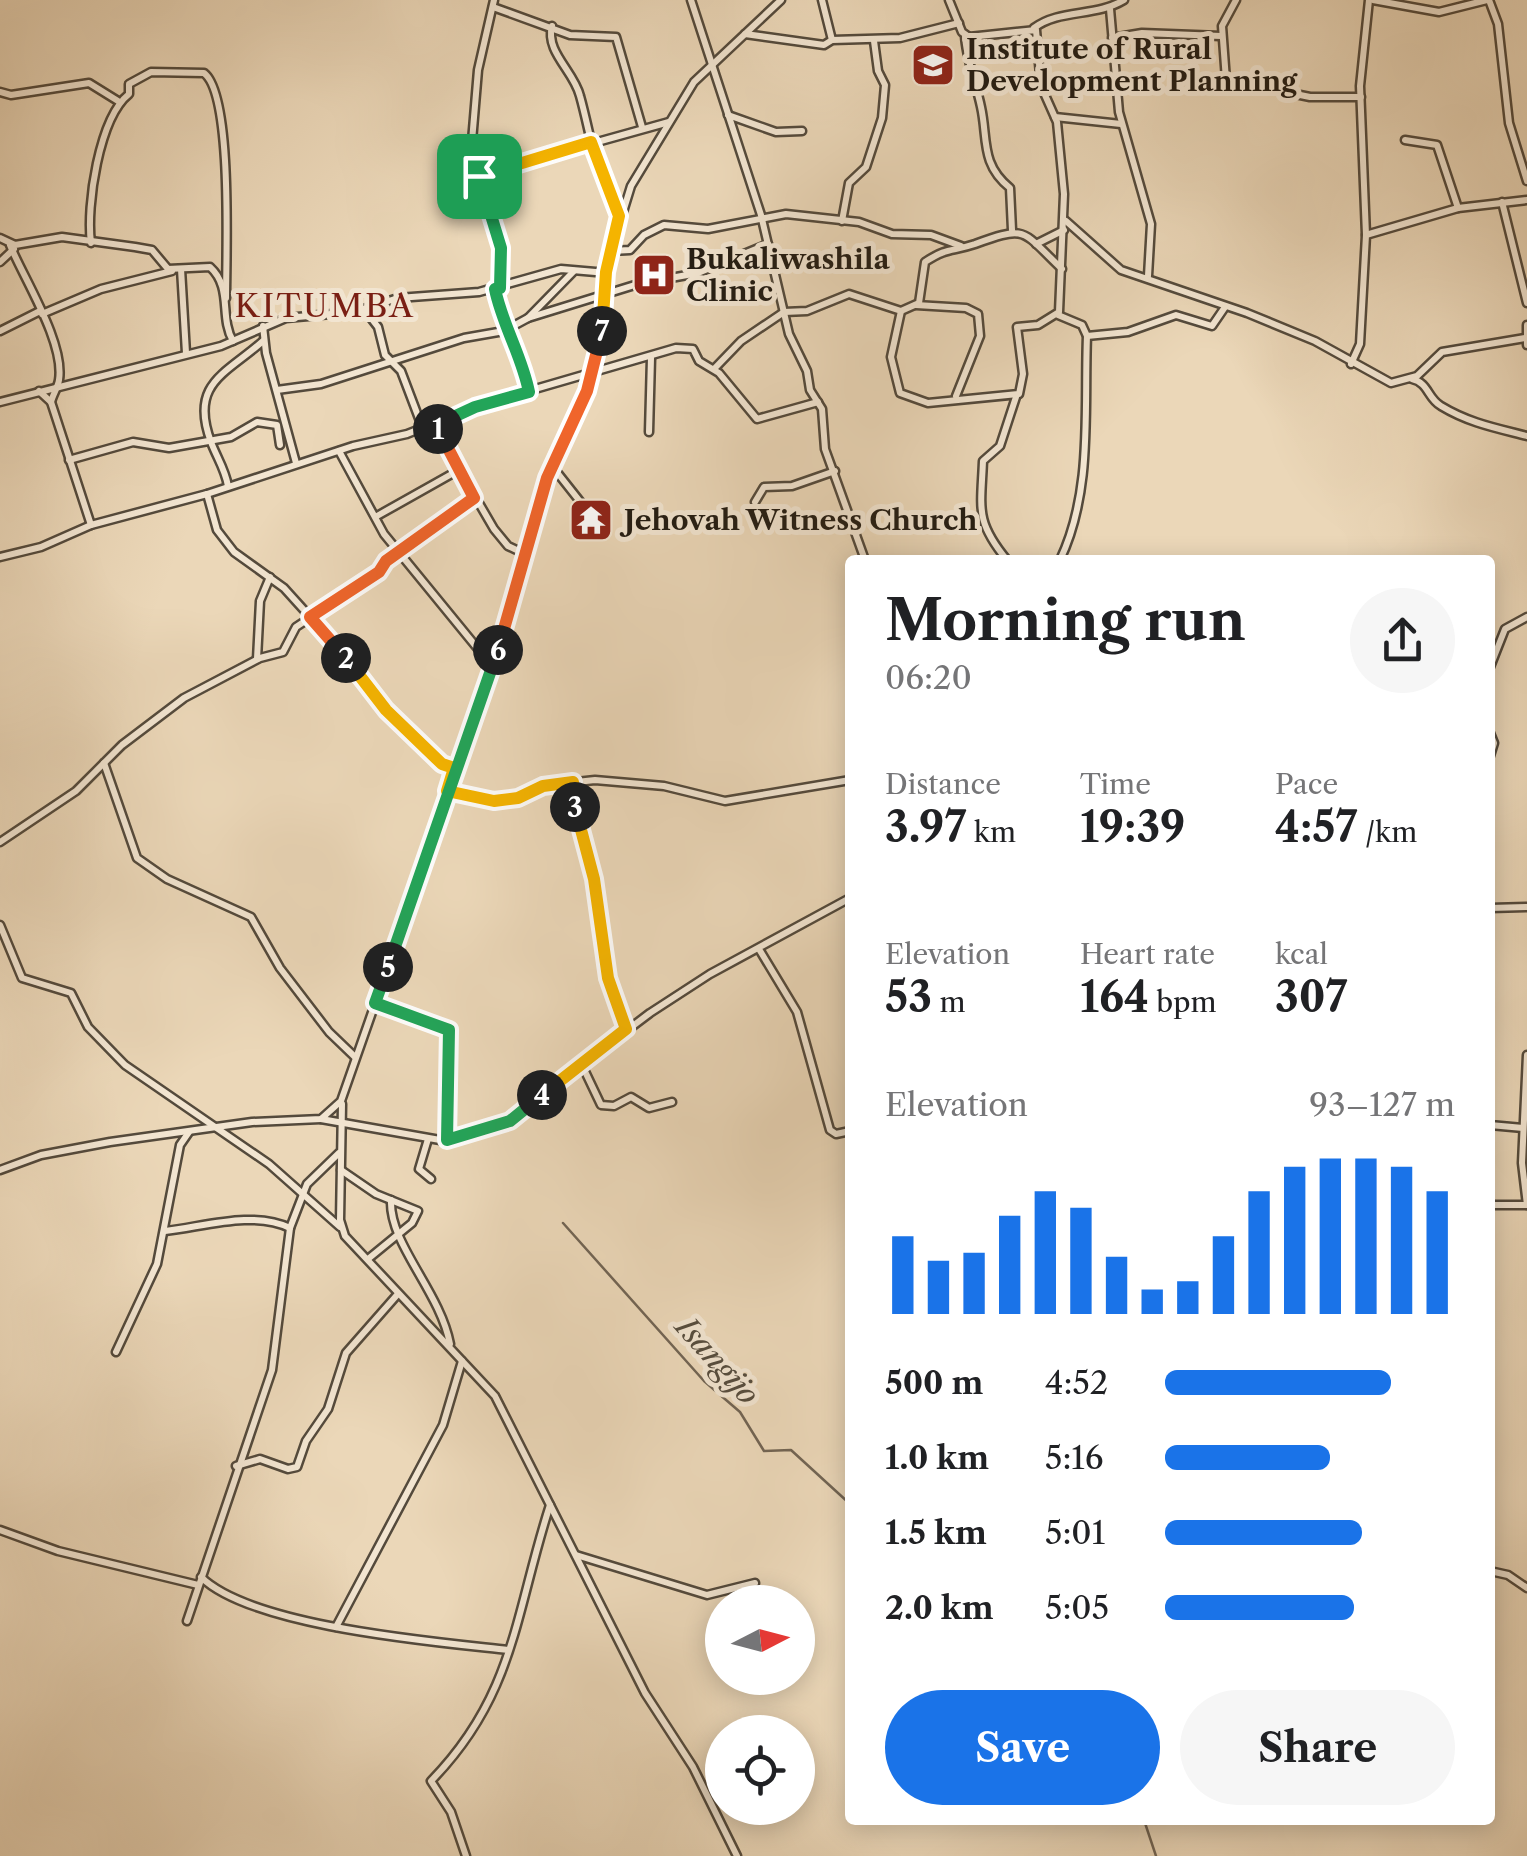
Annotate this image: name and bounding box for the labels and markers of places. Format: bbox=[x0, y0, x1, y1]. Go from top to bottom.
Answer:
place label: Institute of Rural Development Planning bbox=[966, 32, 1298, 98]
school or university icon: Institute of Rural Development Planning bbox=[910, 42, 956, 88]
pin bbox=[437, 134, 522, 219]
place label: Bukaliwashila Clinic bbox=[686, 242, 891, 308]
hospital icon: Bukaliwashila Clinic bbox=[631, 252, 677, 298]
pin: 7 bbox=[577, 306, 627, 356]
pin: 1 bbox=[413, 404, 463, 454]
temple icon: Jehovah Witness Church bbox=[568, 497, 614, 543]
place label: Jehovah Witness Church bbox=[619, 503, 978, 537]
pin: 6 bbox=[473, 625, 523, 675]
pin: 2 bbox=[321, 633, 371, 683]
pin: 3 bbox=[550, 782, 600, 832]
pin: 5 bbox=[363, 942, 413, 992]
pin: 4 bbox=[517, 1070, 567, 1120]

